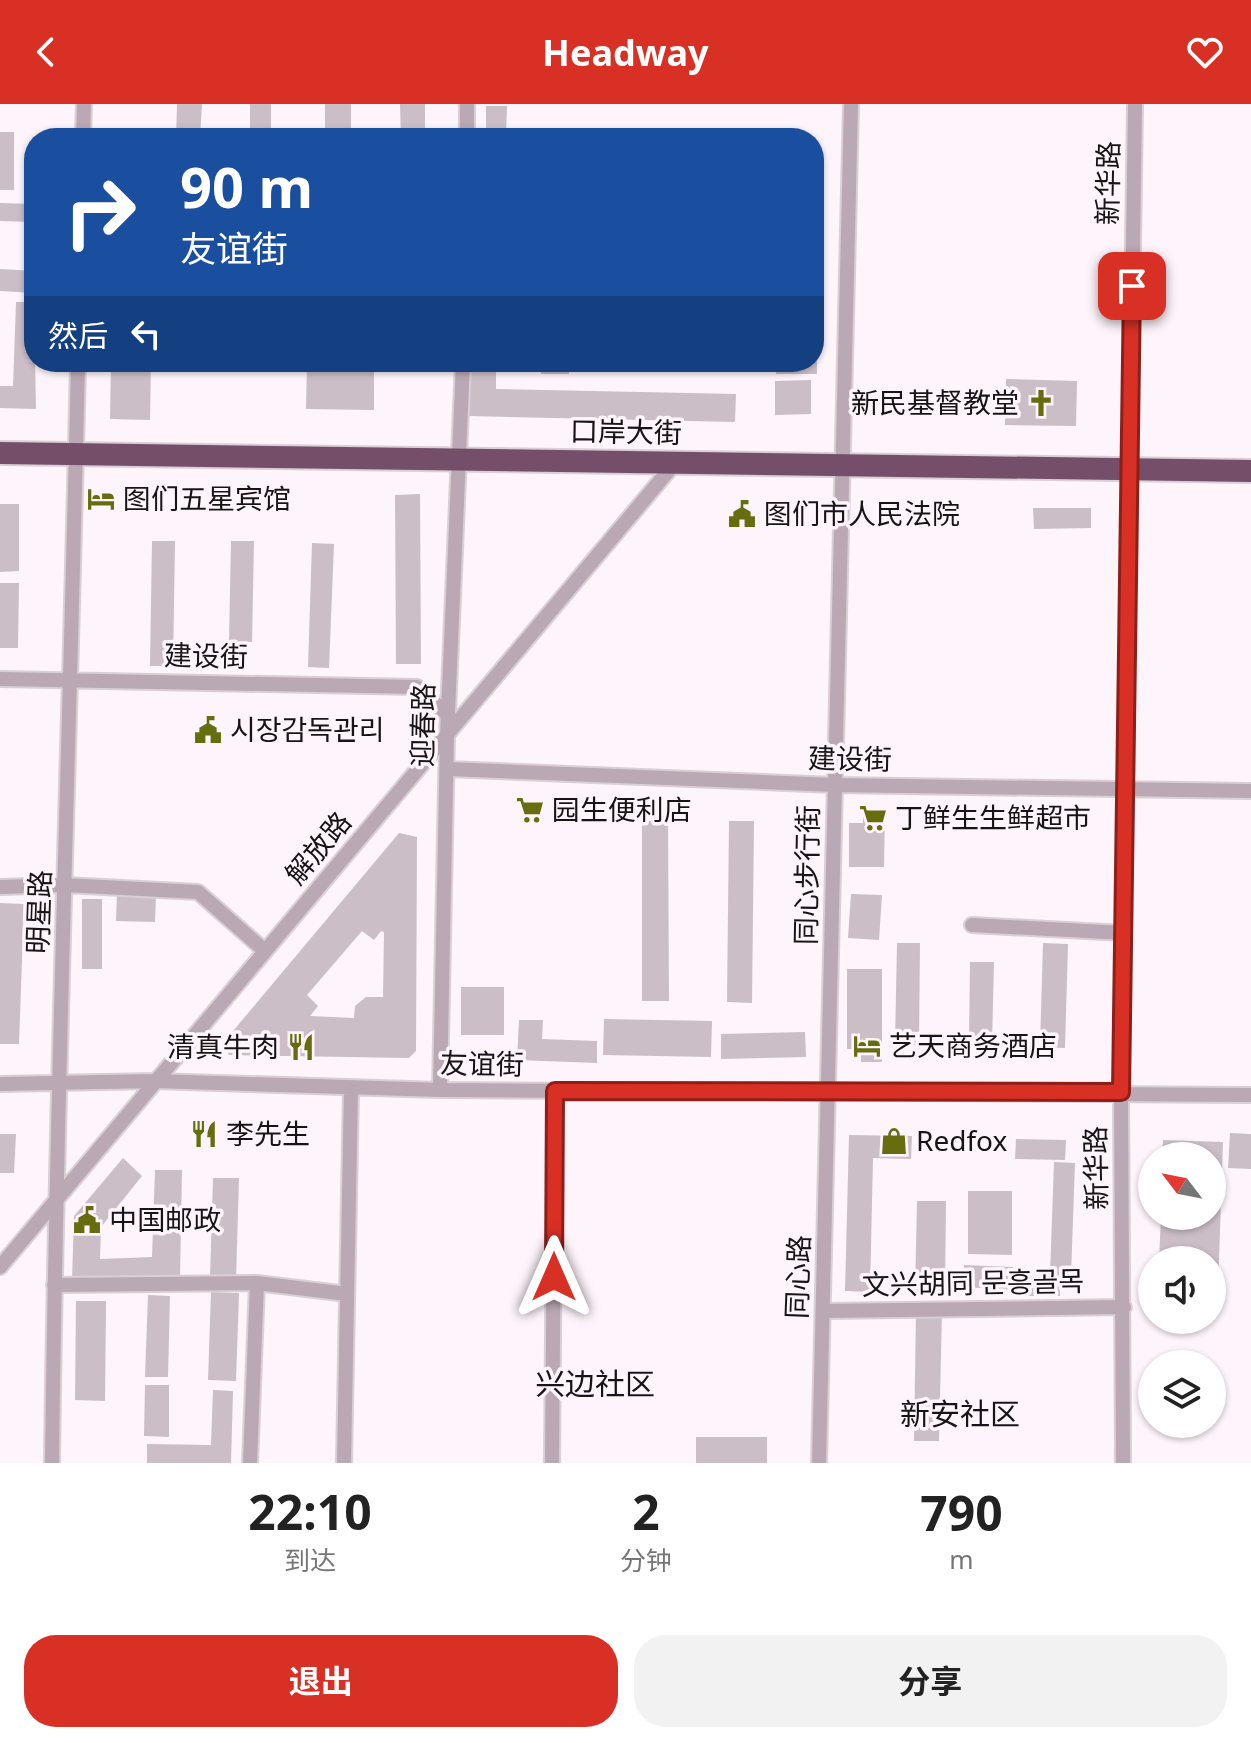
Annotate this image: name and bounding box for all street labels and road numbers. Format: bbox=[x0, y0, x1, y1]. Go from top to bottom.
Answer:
street label: 新华路 bbox=[1087, 141, 1127, 225]
street label: 口岸大街 bbox=[570, 411, 682, 451]
street label: 建设街 bbox=[164, 635, 248, 675]
street label: 迎春路 bbox=[402, 683, 442, 767]
street label: 建设街 bbox=[808, 738, 892, 778]
street label: 解放路 bbox=[276, 803, 359, 892]
street label: 同心步行街 bbox=[786, 805, 826, 945]
street label: 明星路 bbox=[18, 869, 58, 955]
street label: 友谊街 bbox=[440, 1043, 524, 1083]
street label: 新华路 bbox=[1075, 1126, 1115, 1210]
street label: 同心路 bbox=[777, 1234, 817, 1320]
street label: 文兴胡同 문흥골목 bbox=[862, 1261, 1084, 1303]

